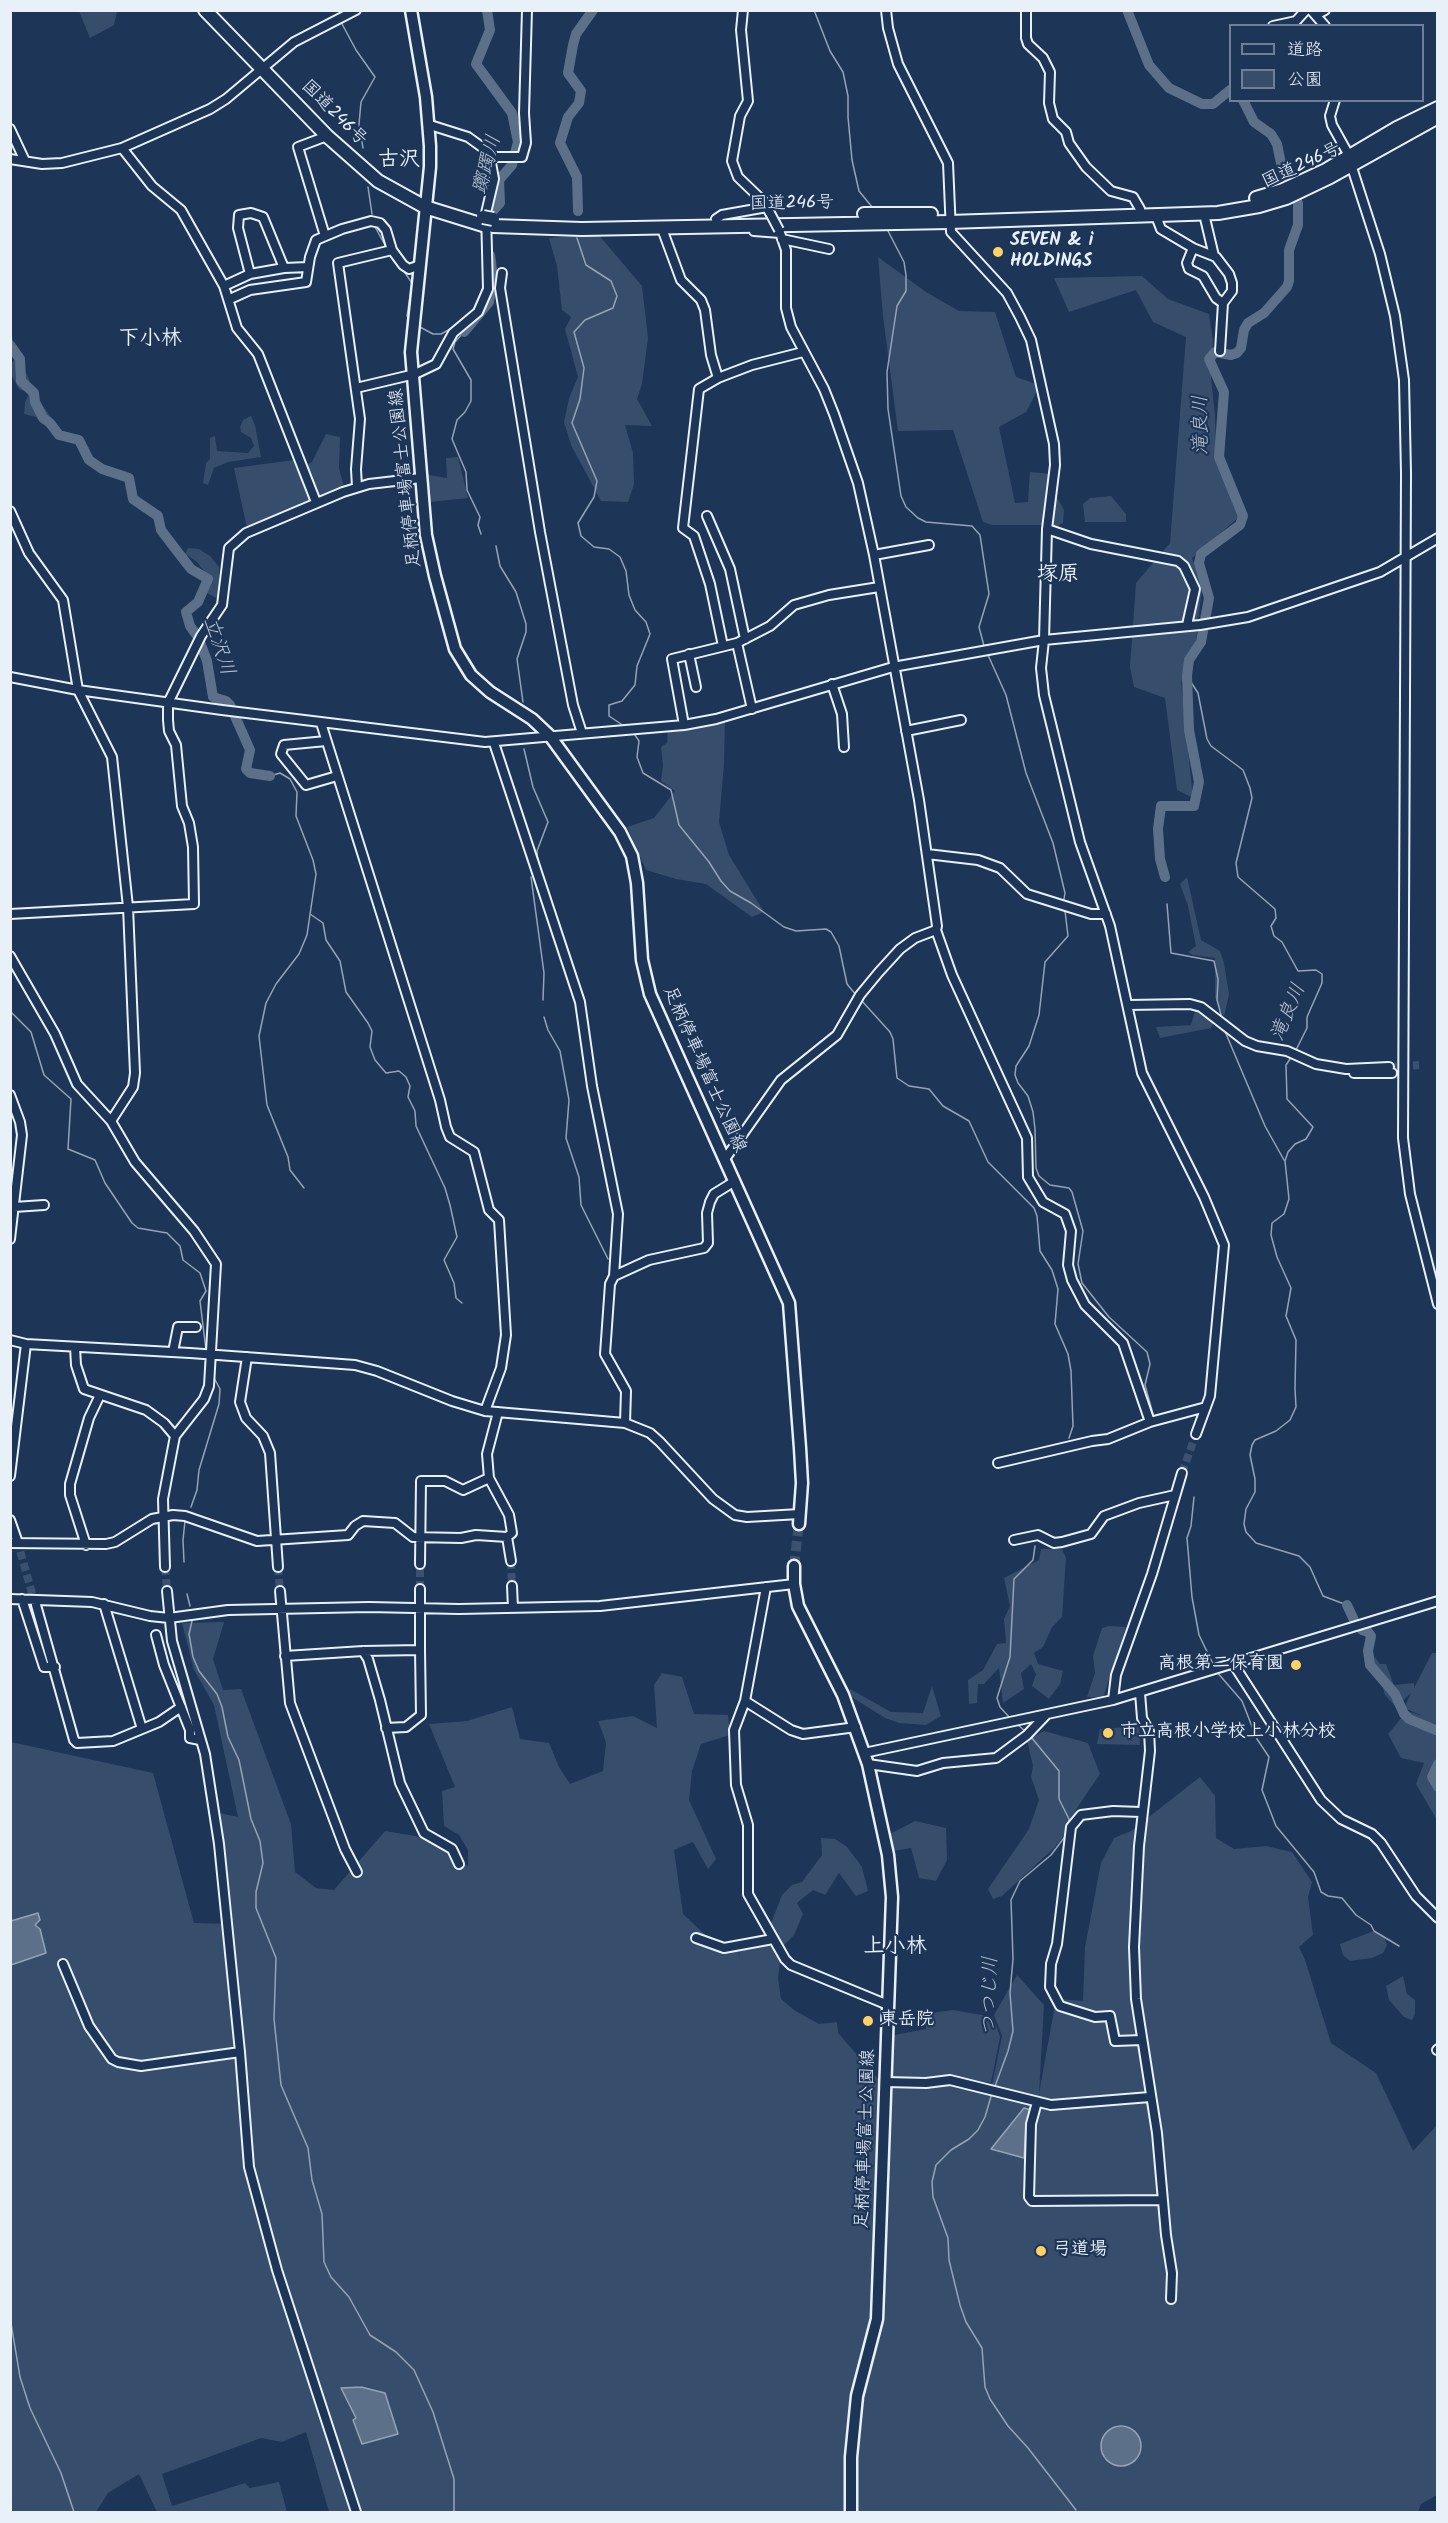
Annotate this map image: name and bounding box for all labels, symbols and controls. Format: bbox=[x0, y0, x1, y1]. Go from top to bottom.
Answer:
legend bbox=[1229, 24, 1424, 102]
text: 道路 bbox=[1287, 36, 1323, 65]
text: 公園 bbox=[1287, 66, 1323, 95]
street label: 国道246号 bbox=[296, 77, 370, 151]
water label: 躑躅川 bbox=[470, 133, 508, 197]
street label: 国道246号 bbox=[1259, 139, 1345, 195]
district label: 古沢 bbox=[378, 148, 420, 174]
street label: 国道246号 bbox=[750, 193, 834, 217]
place label: SEVEN & i HOLDINGS bbox=[1010, 231, 1093, 274]
marker: SEVEN & i HOLDINGS bbox=[991, 245, 1005, 259]
district label: 下小林 bbox=[119, 327, 181, 353]
street label: 足柄停車場富士公園線 bbox=[387, 387, 427, 569]
water label: 滝良川 bbox=[1190, 395, 1216, 455]
district label: 塚原 bbox=[1037, 563, 1079, 589]
water label: 立沢川 bbox=[196, 615, 238, 679]
water label: 滝良川 bbox=[1267, 981, 1313, 1045]
street label: 足柄停車場富士公園線 bbox=[657, 983, 749, 1157]
place label: 高根第二保育園 bbox=[1158, 1654, 1284, 1676]
marker: 高根第二保育園 bbox=[1289, 1658, 1303, 1672]
place label: 市立高根小学校上小林分校 bbox=[1120, 1722, 1336, 1744]
marker: 市立高根小学校上小林分校 bbox=[1101, 1726, 1115, 1740]
district label: 上小林 bbox=[864, 1935, 926, 1961]
water label: つつじ川 bbox=[979, 1956, 1005, 2036]
place label: 東岳院 bbox=[880, 2010, 934, 2032]
marker: 東岳院 bbox=[861, 2014, 875, 2028]
street label: 足柄停車場富士公園線 bbox=[853, 2049, 881, 2229]
place label: 弓道場 bbox=[1053, 2240, 1107, 2262]
marker: 弓道場 bbox=[1034, 2244, 1048, 2258]

